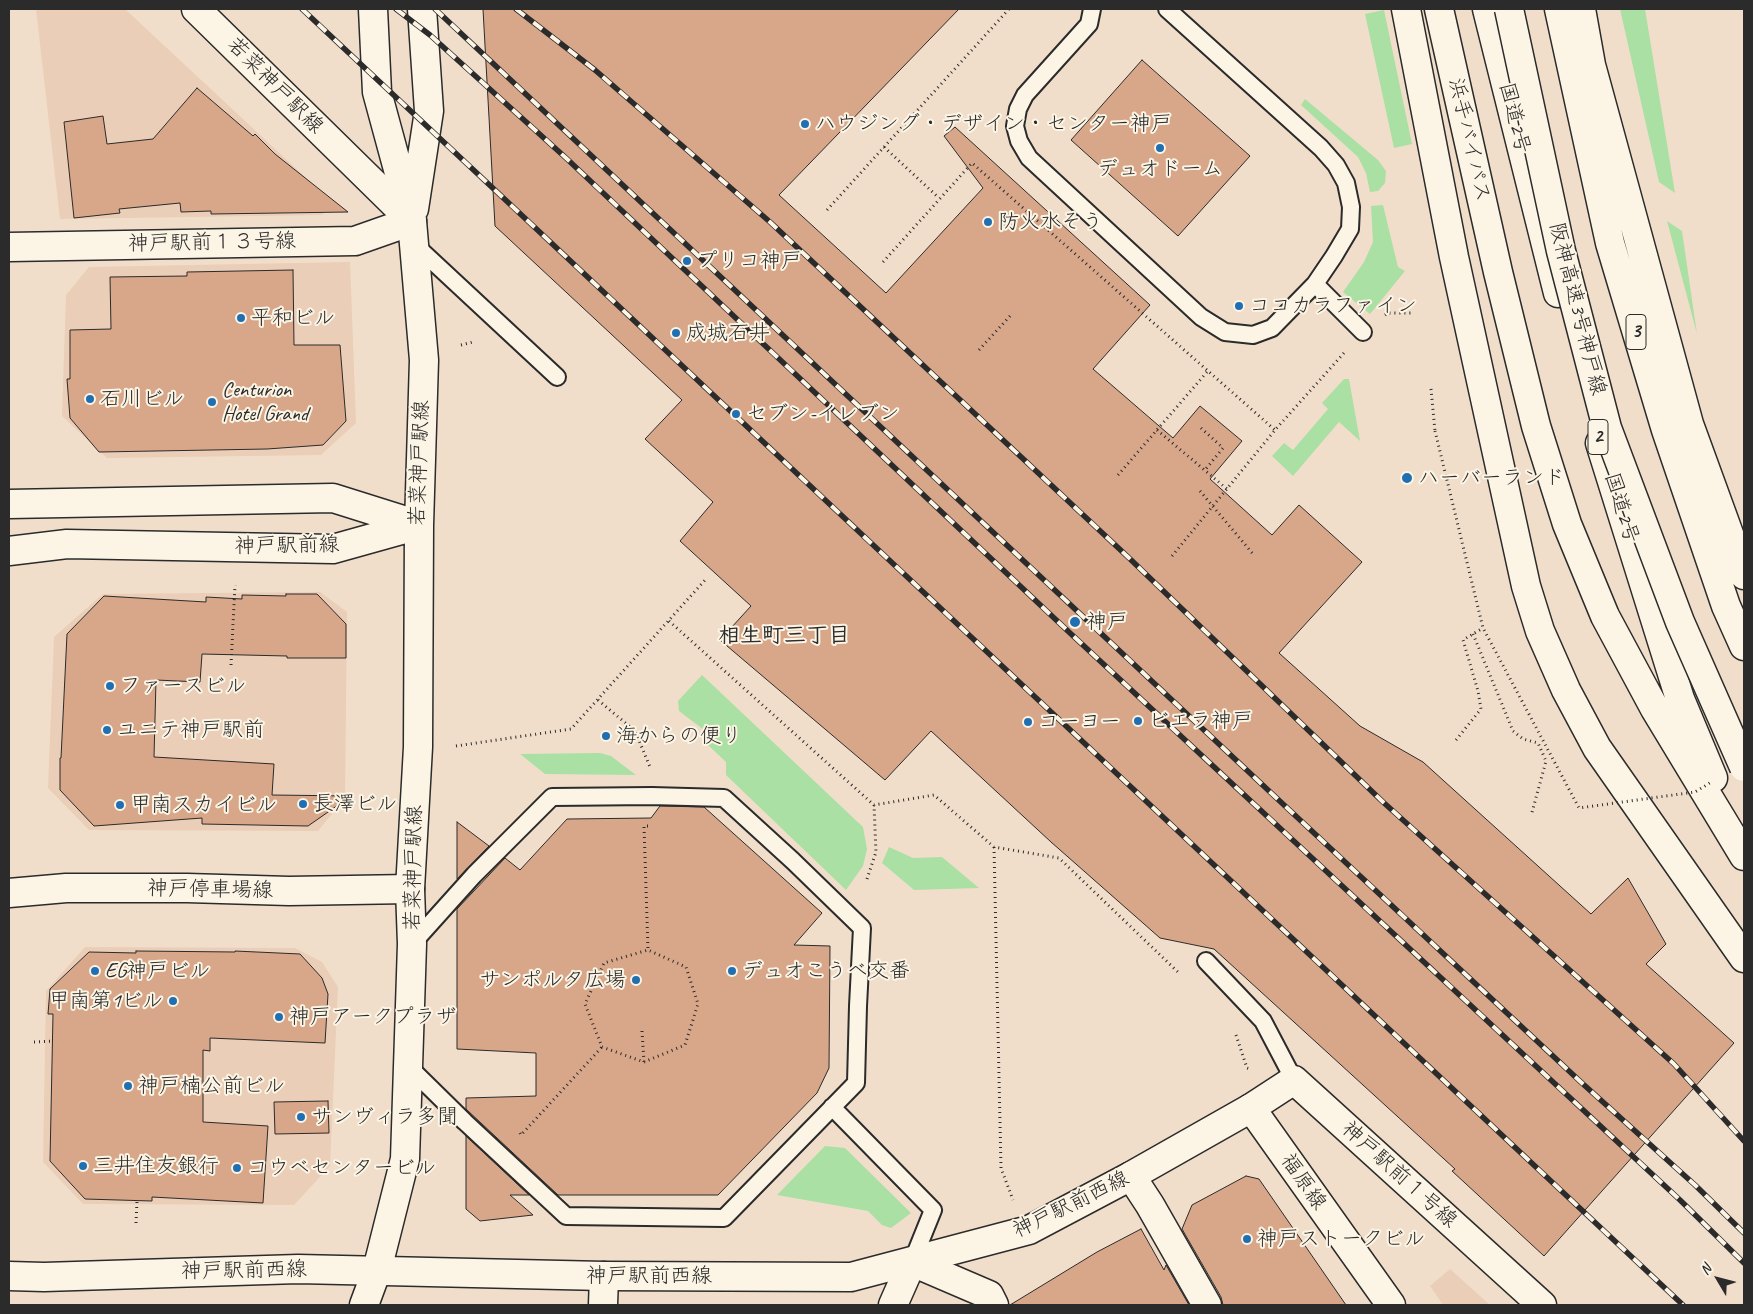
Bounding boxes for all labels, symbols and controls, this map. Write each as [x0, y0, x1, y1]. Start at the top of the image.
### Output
street label: 若菜神戸駅線 [222, 33, 328, 139]
street label: 浜手バイパス [1443, 76, 1495, 204]
street label: 国道2号 [1493, 80, 1535, 156]
place label: ハウジング・デザイン・センター神戸 [815, 111, 1172, 137]
marker: ハウジング・デザイン・センター神戸 [799, 118, 811, 130]
marker: デュオドーム [1154, 142, 1166, 154]
place label: デュオドーム [1097, 156, 1223, 182]
place label: 防火水そう [998, 209, 1103, 235]
marker: 防火水そう [982, 216, 994, 228]
street label: 阪神高速3号神戸線 [1543, 220, 1611, 398]
street label: 神戸駅前１３号線 [128, 229, 296, 257]
place label: プリコ神戸 [697, 248, 802, 274]
marker: プリコ神戸 [681, 255, 693, 267]
place label: ココカラファイン [1249, 293, 1417, 319]
marker: ココカラファイン [1233, 300, 1245, 312]
place label: 平和ビル [251, 305, 335, 331]
marker: 平和ビル [235, 312, 247, 324]
road number: 3 [1626, 314, 1646, 350]
place label: 成城石井 [686, 320, 770, 346]
marker: 成城石井 [670, 327, 682, 339]
place label: Centurion Hotel Grand [222, 377, 308, 427]
place label: 石川ビル [100, 386, 184, 412]
marker: 石川ビル [84, 393, 96, 405]
marker: Centurion Hotel Grand [206, 396, 218, 408]
street label: 若菜神戸駅線 [405, 400, 435, 526]
place label: セブン-イレブン [746, 401, 900, 427]
marker: セブン-イレブン [730, 408, 742, 420]
road number: 2 [1588, 420, 1608, 454]
place label: ハーバーランド [1418, 465, 1565, 491]
street label: 国道2号 [1598, 470, 1644, 546]
marker: ハーバーランド [1400, 471, 1414, 485]
street label: 神戸駅前線 [234, 532, 340, 560]
place label: 神戸 [1086, 609, 1128, 635]
marker: 神戸 [1068, 615, 1082, 629]
district label: 相生町三丁目 [718, 623, 850, 649]
place label: ファースビル [120, 673, 246, 699]
marker: ファースビル [104, 680, 116, 692]
place label: ビエラ神戸 [1148, 708, 1253, 734]
place label: コーヨー [1038, 709, 1121, 735]
marker: ビエラ神戸 [1132, 715, 1144, 727]
marker: コーヨー [1022, 716, 1034, 728]
place label: ユニテ神戸駅前 [117, 717, 264, 743]
place label: 海からの便り [616, 723, 742, 749]
marker: ユニテ神戸駅前 [101, 724, 113, 736]
marker: 海からの便り [600, 730, 612, 742]
place label: 長澤ビル [313, 791, 397, 817]
place label: 甲南スカイビル [130, 792, 277, 818]
marker: 長澤ビル [297, 798, 309, 810]
marker: 甲南スカイビル [114, 799, 126, 811]
street label: 若菜神戸駅線 [400, 805, 428, 931]
street label: 神戸停車場線 [147, 876, 273, 904]
place label: EG神戸ビル [105, 958, 210, 984]
place label: デュオこうべ交番 [742, 958, 910, 984]
marker: EG神戸ビル [89, 965, 101, 977]
marker: デュオこうべ交番 [726, 965, 738, 977]
place label: サンポルタ広場 [479, 967, 626, 993]
marker: サンポルタ広場 [630, 974, 642, 986]
place label: 甲南第1ビル [49, 988, 163, 1014]
marker: 甲南第1ビル [167, 995, 179, 1007]
place label: 神戸アークプラザ [289, 1004, 456, 1030]
marker: 神戸アークプラザ [273, 1011, 285, 1023]
place label: 神戸楠公前ビル [138, 1073, 285, 1099]
marker: 神戸楠公前ビル [122, 1080, 134, 1092]
place label: サンヴィラ多聞 [311, 1104, 458, 1130]
marker: サンヴィラ多聞 [295, 1111, 307, 1123]
street label: 神戸駅前１号線 [1336, 1116, 1462, 1234]
street label: 福原線 [1275, 1149, 1331, 1215]
place label: 三井住友銀行 [93, 1153, 219, 1179]
place label: コウベセンタービル [247, 1155, 436, 1181]
marker: 三井住友銀行 [77, 1160, 89, 1172]
marker: コウベセンタービル [231, 1162, 243, 1174]
street label: 神戸駅前西線 [1009, 1166, 1133, 1244]
place label: 神戸ストークビル [1257, 1226, 1425, 1252]
marker: 神戸ストークビル [1241, 1233, 1253, 1245]
north arrow [1693, 1254, 1743, 1304]
street label: 神戸駅前西線 [181, 1257, 307, 1285]
text: N [1696, 1261, 1715, 1278]
street label: 神戸駅前西線 [586, 1263, 712, 1289]

